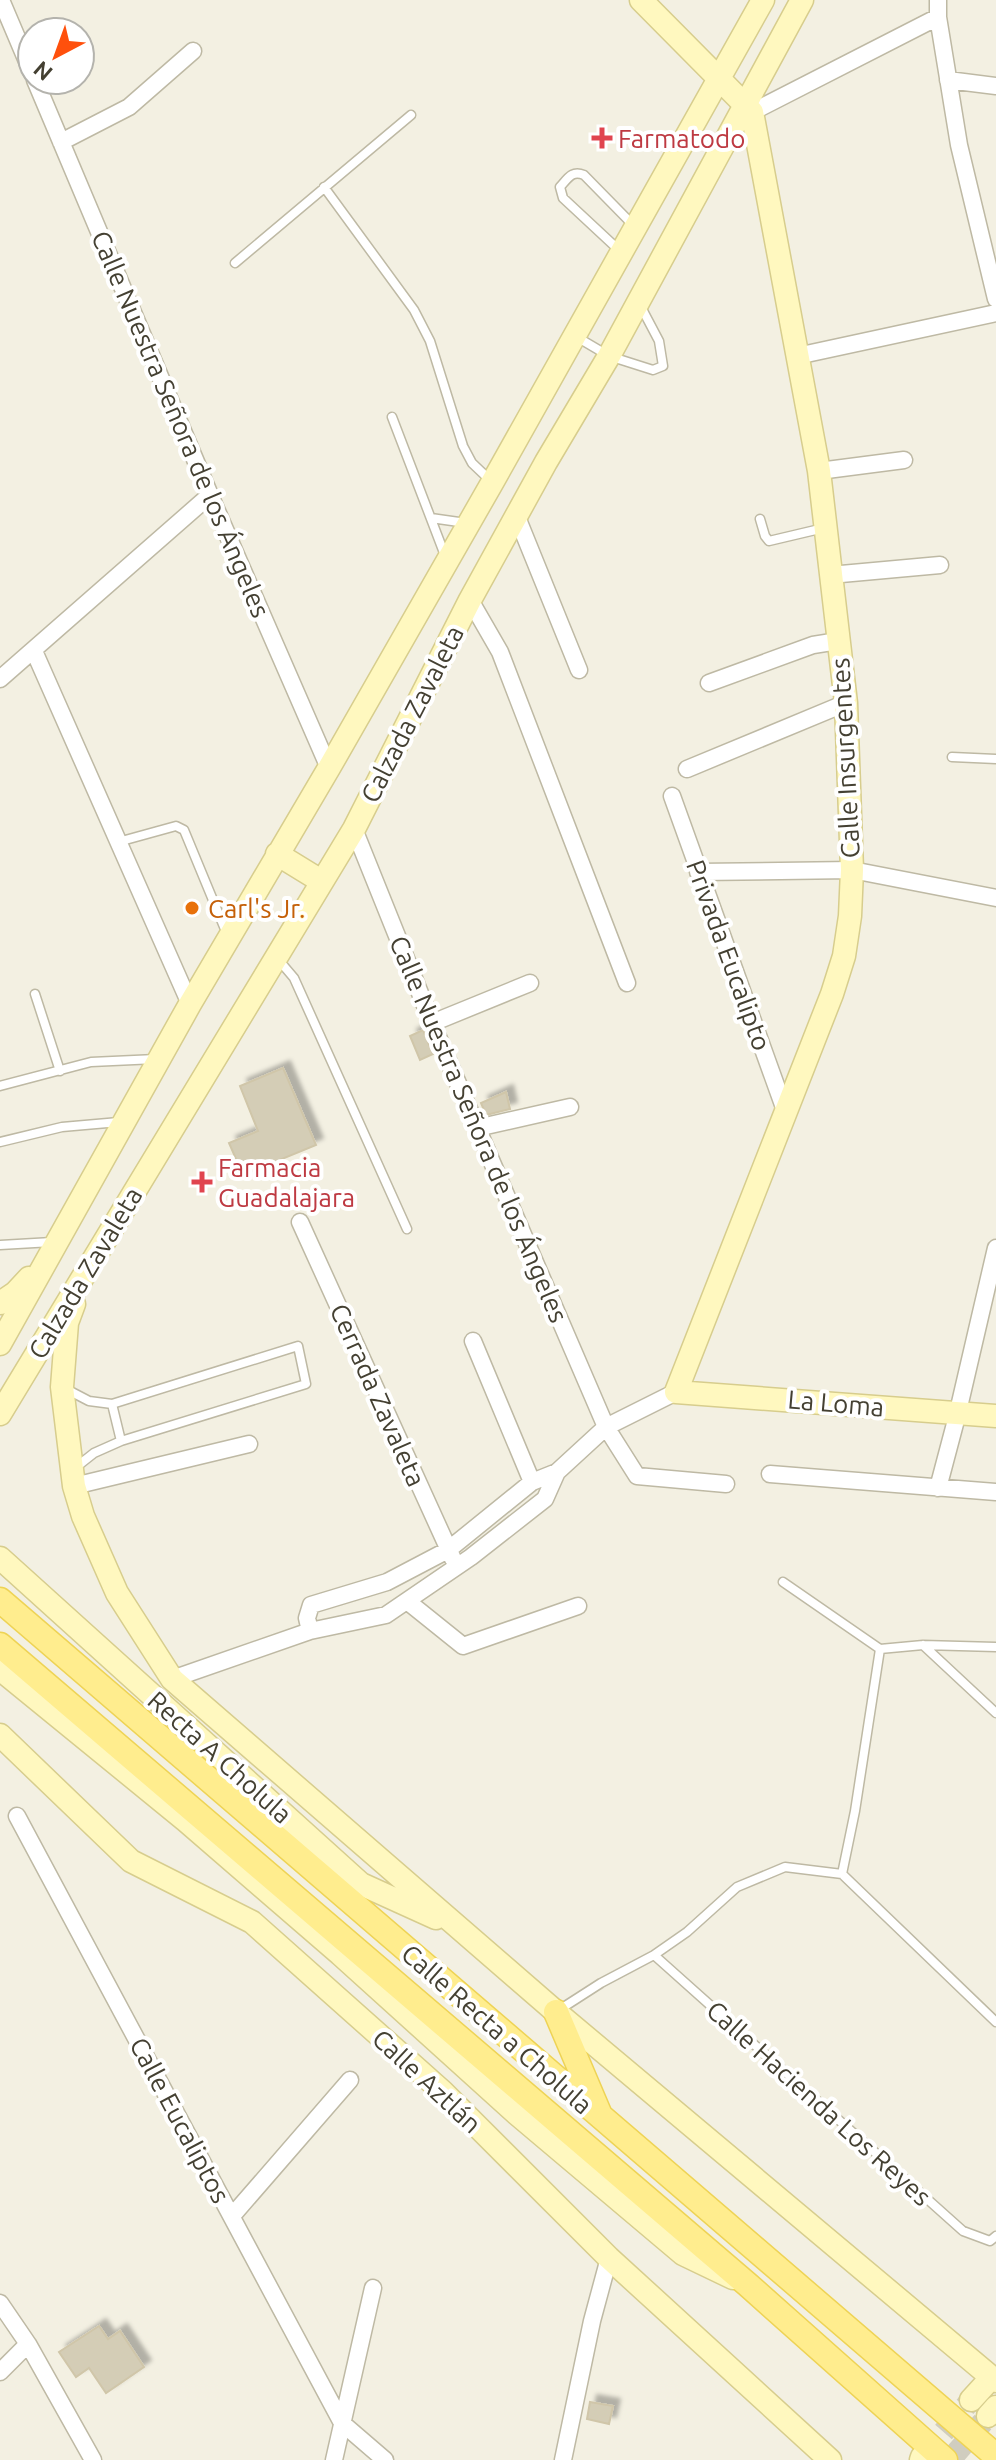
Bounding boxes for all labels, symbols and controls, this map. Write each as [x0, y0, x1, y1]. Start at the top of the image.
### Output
north arrow [16, 16, 96, 96]
text: N [28, 57, 57, 86]
place label: Farmatodo [618, 124, 746, 153]
marker: Farmatodo [593, 129, 611, 147]
street label: Calle Nuestra Señora de los Ángeles [86, 226, 277, 622]
street label: Calzada Zavaleta [355, 621, 469, 807]
street label: Calle Insurgentes [825, 657, 865, 859]
street label: Privada Eucalipto [681, 856, 777, 1054]
place label: Carl's Jr. [208, 894, 305, 923]
marker: Carl's Jr. [183, 899, 201, 917]
street label: Calle Nuestra Señora de los Ángeles [384, 931, 575, 1327]
place label: Farmacia Guadalajara [218, 1153, 355, 1212]
marker: Farmacia Guadalajara [193, 1173, 211, 1191]
street label: Calzada Zavaleta [22, 1182, 148, 1364]
street label: Cerrada Zavaleta [325, 1299, 431, 1491]
street label: La Loma [787, 1384, 885, 1422]
street label: Recta A Cholula [142, 1685, 298, 1829]
street label: Calle Recta a Cholula [396, 1938, 598, 2120]
street label: Calle Hacienda Los Reyes [701, 1995, 937, 2211]
street label: Calle Aztlán [367, 2023, 487, 2139]
street label: Calle Eucaliptos [124, 2032, 236, 2208]

